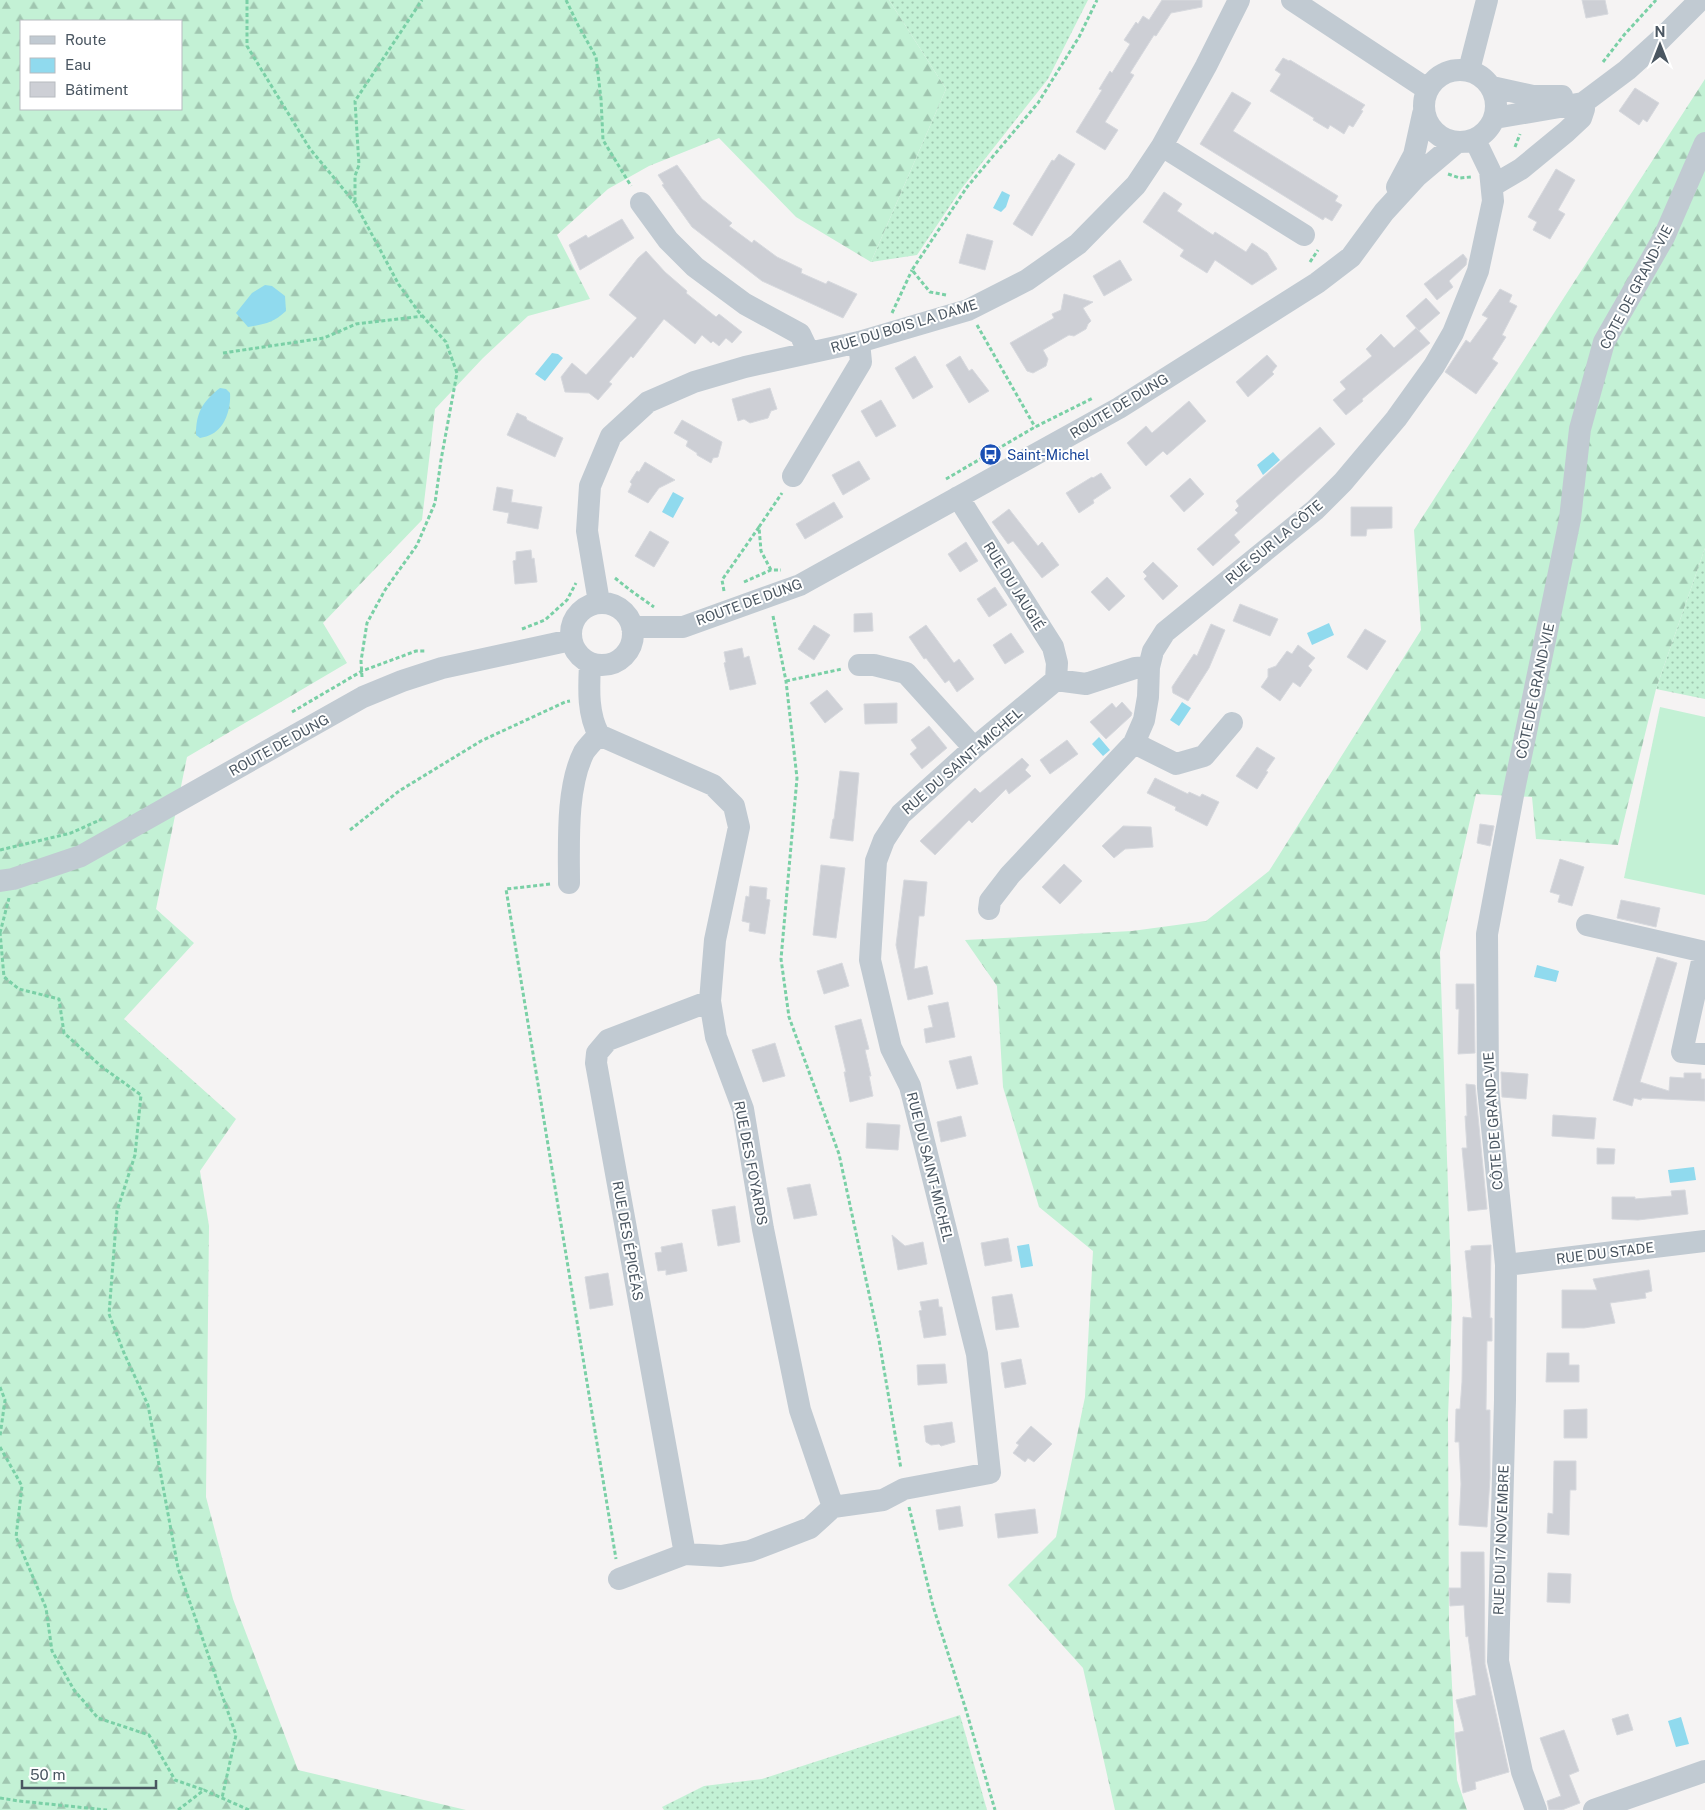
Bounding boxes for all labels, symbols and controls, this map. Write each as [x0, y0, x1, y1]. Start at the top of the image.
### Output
legend [20, 20, 182, 110]
north arrow [1635, 20, 1685, 70]
text: N [1655, 24, 1665, 40]
text: Route [65, 31, 106, 48]
text: Eau [65, 56, 91, 73]
text: Bâtiment [65, 81, 128, 98]
street label: CÔTE DE GRAND-VIE [1596, 222, 1676, 352]
street label: RUE DU BOIS LA DAME [829, 296, 979, 356]
street label: ROUTE DE DUNG [1067, 370, 1171, 442]
bus stop icon: Saint-Michel [979, 443, 1003, 467]
place label: Saint-Michel [1007, 447, 1089, 463]
street label: RUE SUR LA CÔTE [1222, 496, 1326, 587]
street label: RUE DU JAUGIÉ [980, 538, 1048, 633]
street label: ROUTE DE DUNG [694, 575, 804, 629]
street label: CÔTE DE GRAND-VIE [1512, 621, 1557, 760]
street label: RUE DU SAINT-MICHEL [899, 704, 1025, 818]
street label: ROUTE DE DUNG [226, 711, 332, 779]
street label: CÔTE DE GRAND-VIE [1479, 1051, 1506, 1191]
street label: RUE DU SAINT-MICHEL [904, 1090, 956, 1244]
street label: RUE DES FOYARDS [731, 1099, 771, 1227]
street label: RUE DES ÉPICÉAS [610, 1180, 647, 1302]
street label: RUE DU STADE [1555, 1239, 1655, 1267]
street label: RUE DU 17 NOVEMBRE [1490, 1465, 1512, 1615]
scale bar [22, 1758, 156, 1790]
text: 50 m [30, 1766, 65, 1783]

